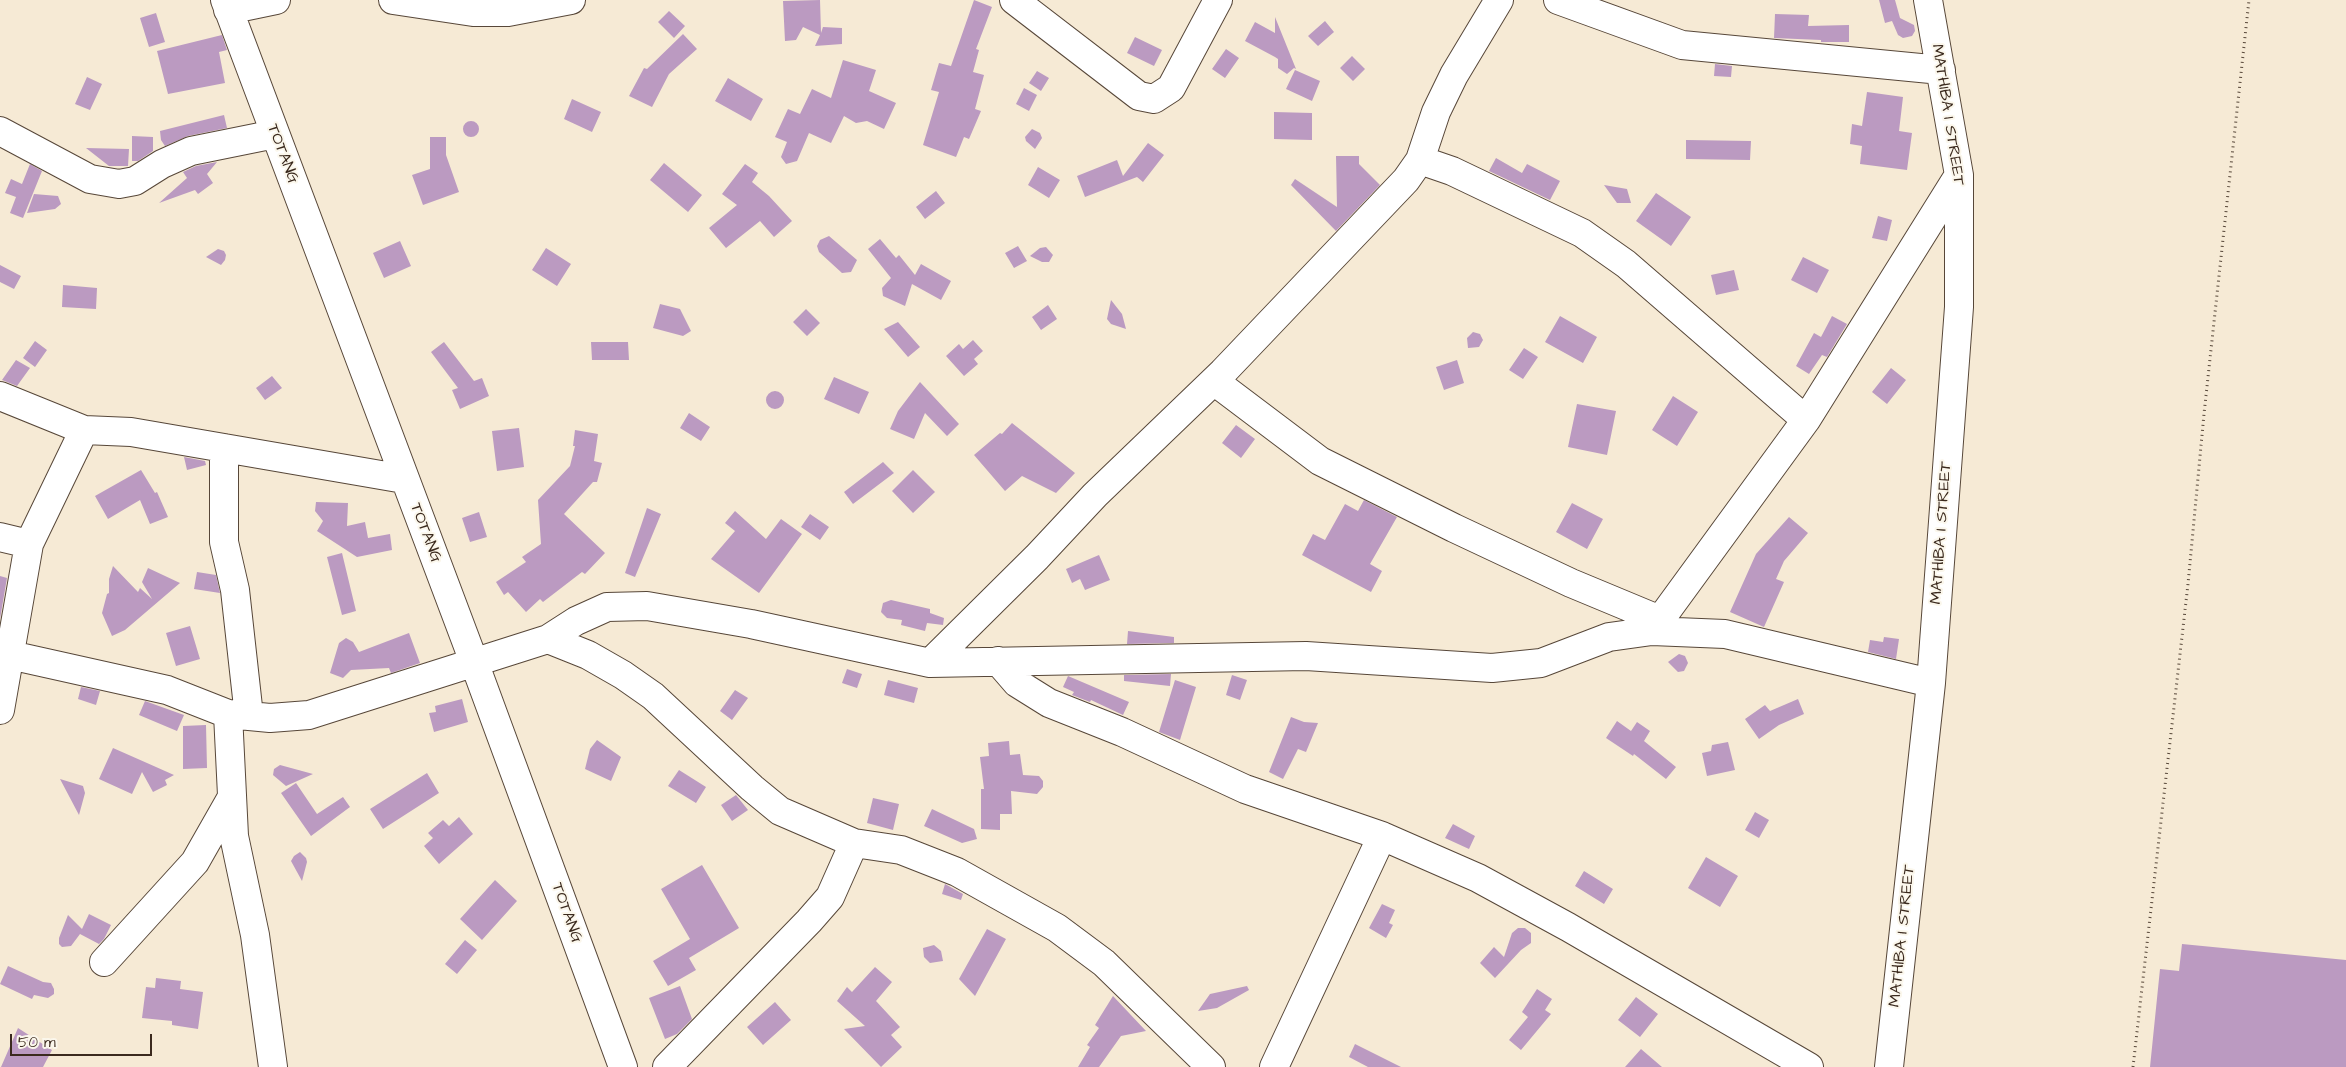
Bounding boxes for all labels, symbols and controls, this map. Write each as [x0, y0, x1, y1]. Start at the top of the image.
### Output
street label: MATHIBA I STREET [1926, 43, 1968, 187]
street label: TOTANG [262, 122, 302, 186]
street label: MATHIBA I STREET [1927, 461, 1957, 605]
street label: TOTANG [405, 501, 445, 565]
street label: MATHIBA I STREET [1886, 864, 1920, 1008]
street label: TOTANG [546, 881, 586, 945]
scale bar [12, 1024, 155, 1056]
text: 50 m [18, 1032, 56, 1053]

